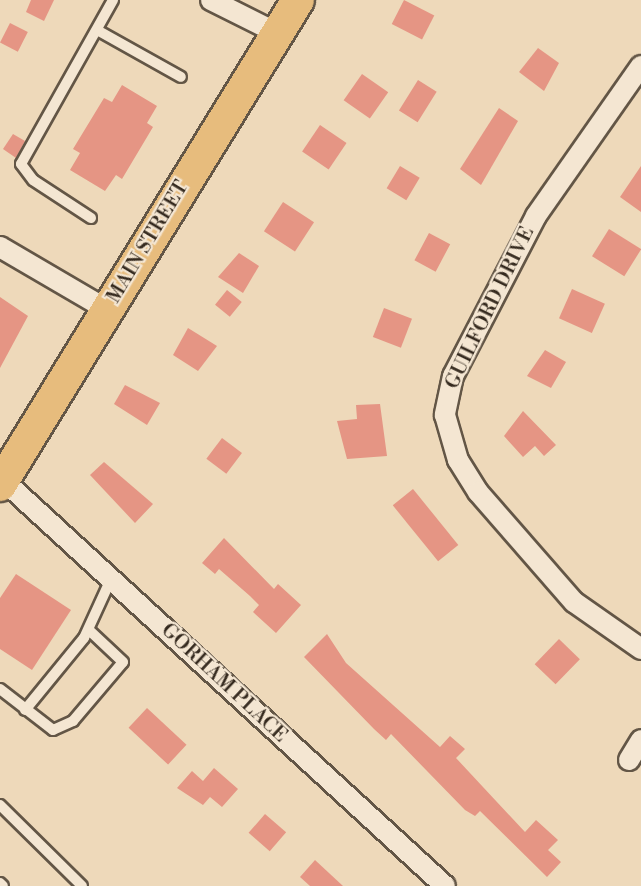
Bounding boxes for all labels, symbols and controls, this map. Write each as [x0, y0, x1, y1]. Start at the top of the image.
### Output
street label: MAIN STREET [102, 176, 194, 308]
street label: GUILFORD DRIVE [440, 223, 540, 393]
street label: GORHAM PLACE [156, 618, 292, 748]

